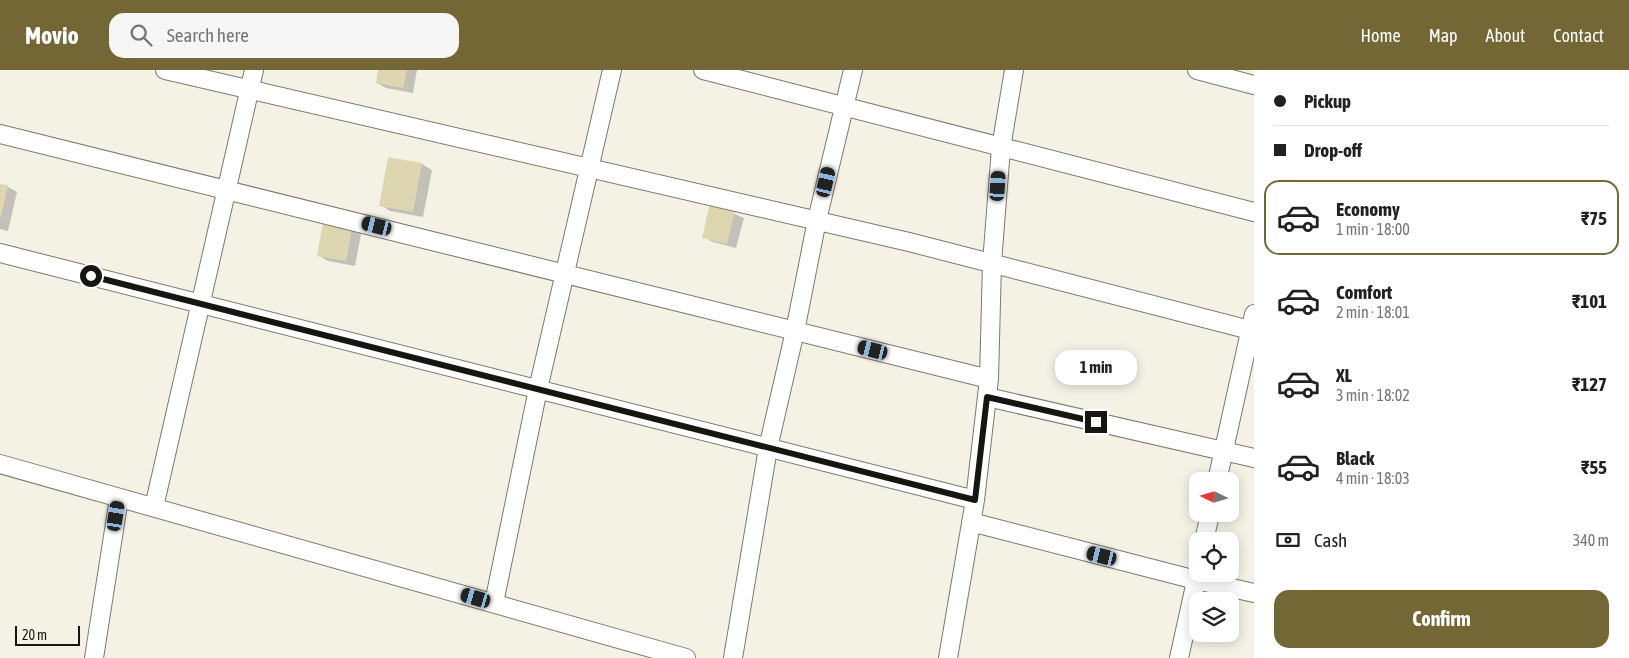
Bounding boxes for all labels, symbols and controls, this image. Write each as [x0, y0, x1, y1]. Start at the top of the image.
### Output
search box [109, 13, 459, 58]
icon: search [127, 21, 155, 49]
text: Movio [25, 22, 79, 49]
text: Search here [167, 24, 249, 46]
text: Home [1361, 25, 1401, 46]
text: Map [1429, 25, 1458, 46]
text: About [1486, 25, 1525, 46]
text: Contact [1553, 25, 1604, 46]
text: Pickup [1304, 90, 1351, 112]
text: Drop-off [1304, 139, 1362, 161]
car [815, 166, 836, 198]
car [989, 171, 1006, 201]
icon: car [1276, 195, 1321, 240]
text: Economy [1336, 198, 1400, 220]
text: ₹75 [1581, 207, 1607, 229]
car [360, 215, 393, 237]
text: 1 min · 18:00 [1336, 220, 1410, 238]
route start [80, 265, 102, 287]
icon: car [1276, 278, 1321, 323]
text: Comfort [1336, 281, 1392, 303]
text: ₹101 [1572, 290, 1607, 312]
text: 2 min · 18:01 [1336, 303, 1410, 321]
car [856, 339, 889, 361]
callout: 1 min [1055, 350, 1137, 384]
text: 1 min [1080, 358, 1112, 376]
icon: car [1276, 361, 1321, 406]
text: XL [1336, 364, 1352, 386]
text: ₹127 [1572, 373, 1607, 395]
text: 3 min · 18:02 [1336, 386, 1410, 404]
route end [1085, 411, 1107, 433]
icon: car [1276, 444, 1321, 489]
text: Black [1336, 447, 1374, 469]
text: ₹55 [1581, 456, 1607, 478]
text: 4 min · 18:03 [1336, 469, 1410, 487]
north arrow [1189, 472, 1239, 522]
map controls [1189, 472, 1239, 642]
car [106, 500, 125, 532]
icon: cash [1274, 526, 1302, 554]
text: Cash [1314, 529, 1347, 551]
text: 340 m [1573, 531, 1609, 549]
button: locate [1189, 532, 1239, 582]
car [1085, 545, 1118, 567]
car [459, 587, 492, 609]
button: Confirm [1274, 590, 1609, 648]
button: layers [1189, 592, 1239, 642]
scale bar [15, 623, 80, 646]
text: 20 m [22, 627, 47, 643]

